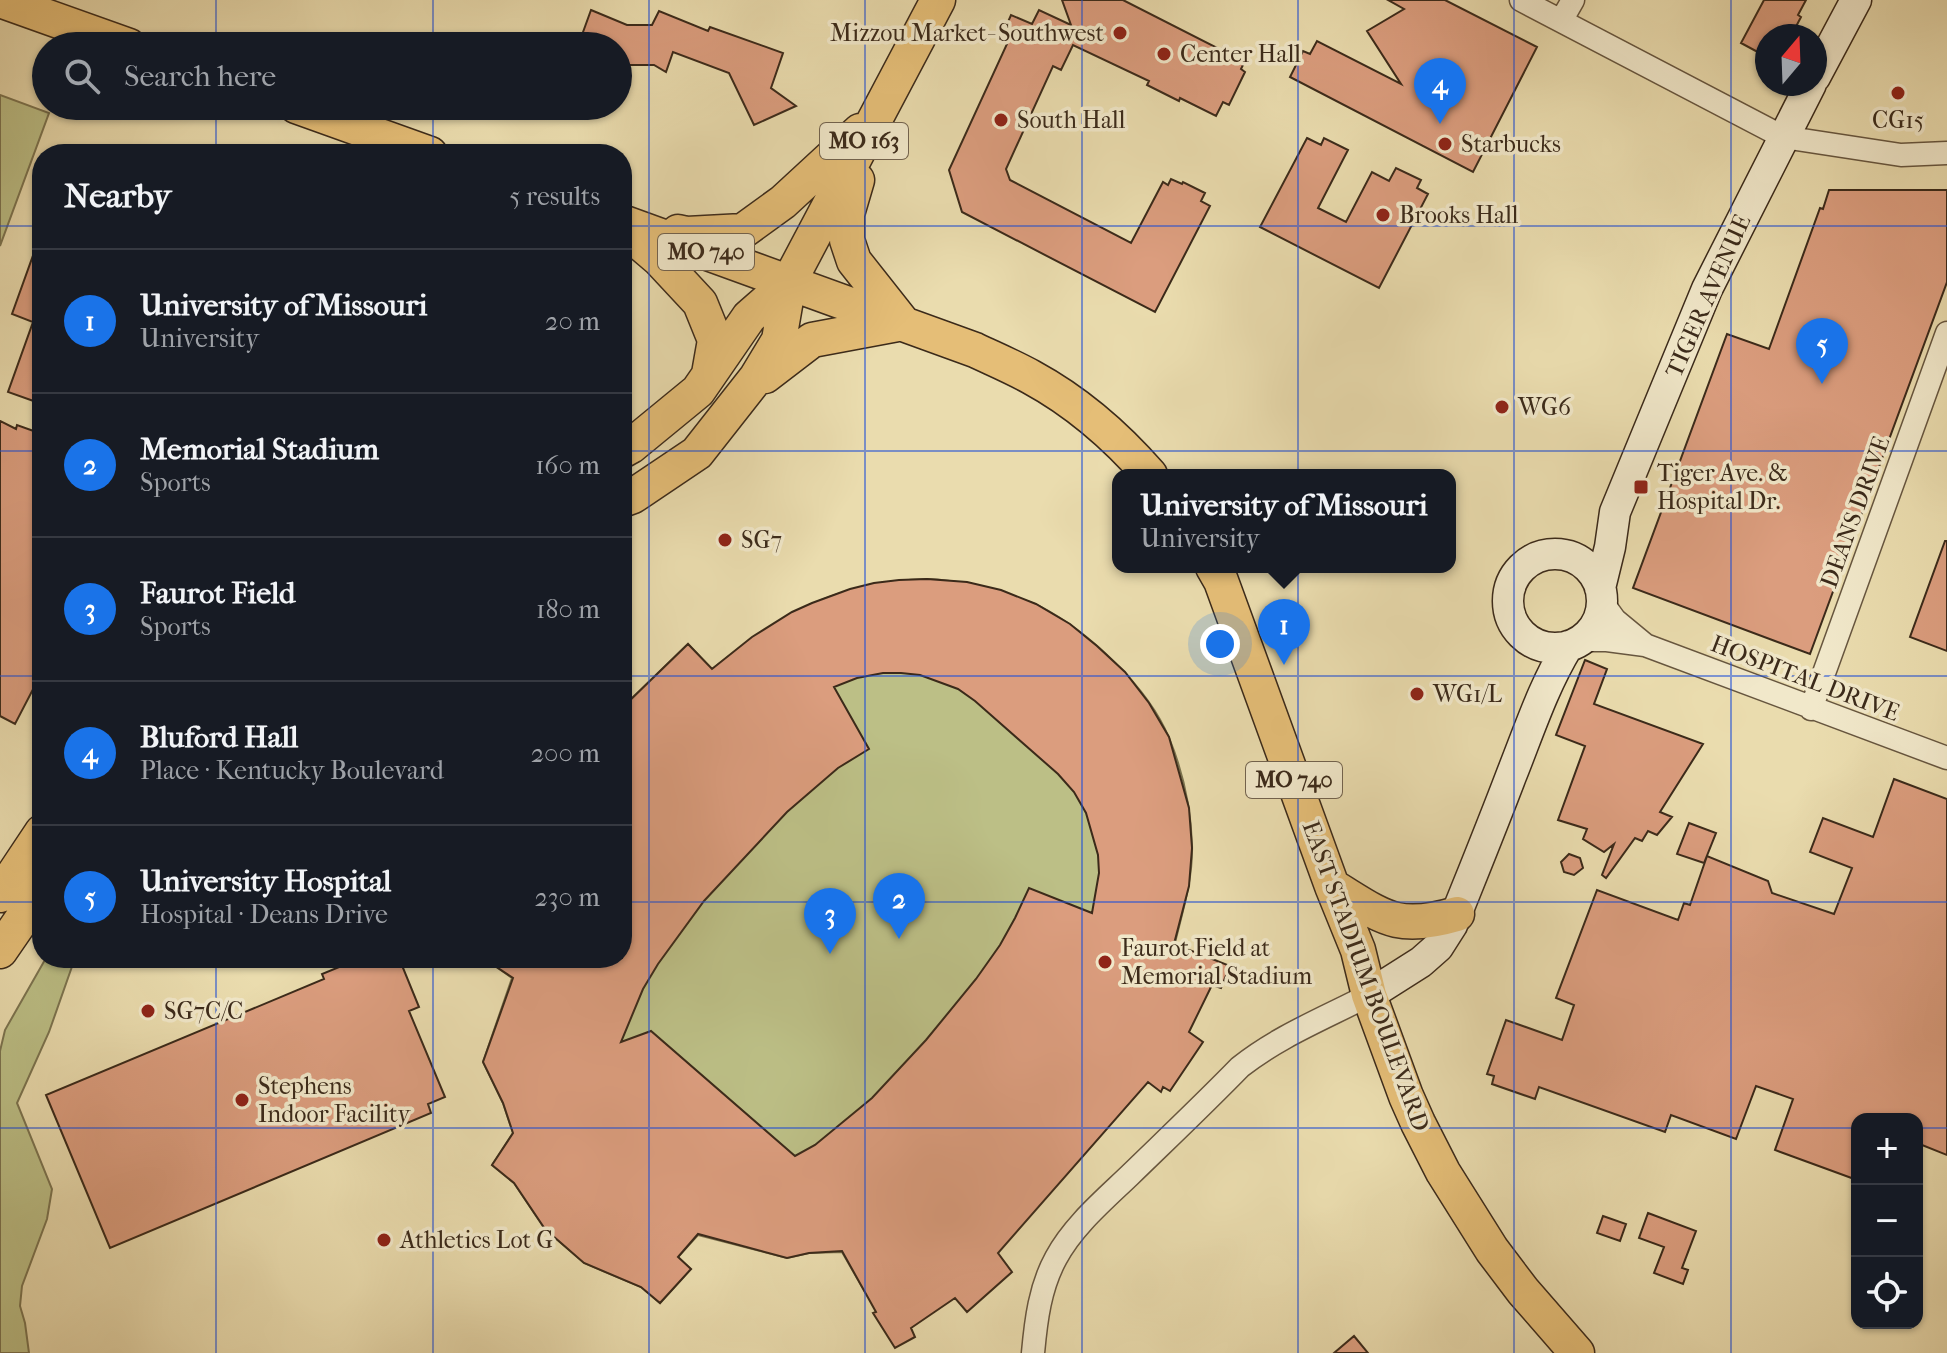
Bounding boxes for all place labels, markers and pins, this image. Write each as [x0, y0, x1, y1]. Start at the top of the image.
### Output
place label: Mizzou Market- Southwest [830, 19, 1104, 47]
marker: Mizzou Market- Southwest [1111, 24, 1129, 42]
place label: Center Hall [1180, 40, 1301, 68]
marker: Center Hall [1155, 45, 1173, 63]
pin: 4 [1414, 58, 1466, 124]
marker: CG15 [1889, 84, 1907, 102]
place label: South Hall [1017, 106, 1126, 134]
place label: CG15 [1872, 106, 1924, 134]
marker: South Hall [992, 111, 1010, 129]
place label: Starbucks [1461, 130, 1561, 158]
marker: Starbucks [1436, 135, 1454, 153]
place label: Brooks Hall [1399, 201, 1519, 229]
marker: Brooks Hall [1374, 206, 1392, 224]
pin: 5 [1796, 318, 1848, 384]
place label: WG6 [1517, 393, 1572, 421]
marker: WG6 [1493, 398, 1511, 416]
place label: Tiger Ave. & Hospital Dr. [1657, 459, 1788, 515]
marker: Tiger Ave. & Hospital Dr. [1632, 478, 1650, 496]
place label: SG7 [741, 526, 782, 554]
marker: SG7 [716, 531, 734, 549]
pin: 1 [1258, 599, 1310, 665]
place label: WG1/L [1432, 680, 1502, 708]
marker: WG1/L [1408, 685, 1426, 703]
pin: 2 [873, 873, 925, 939]
pin: 3 [804, 888, 856, 954]
place label: Faurot Field at Memorial Stadium [1121, 934, 1312, 990]
marker: Faurot Field at Memorial Stadium [1096, 953, 1114, 971]
place label: SG7C/C [164, 997, 243, 1025]
marker: SG7C/C [139, 1002, 157, 1020]
place label: Stephens Indoor Facility [258, 1072, 411, 1128]
marker: Stephens Indoor Facility [233, 1091, 251, 1109]
place label: Athletics Lot G [399, 1226, 553, 1254]
marker: Athletics Lot G [375, 1231, 393, 1249]

